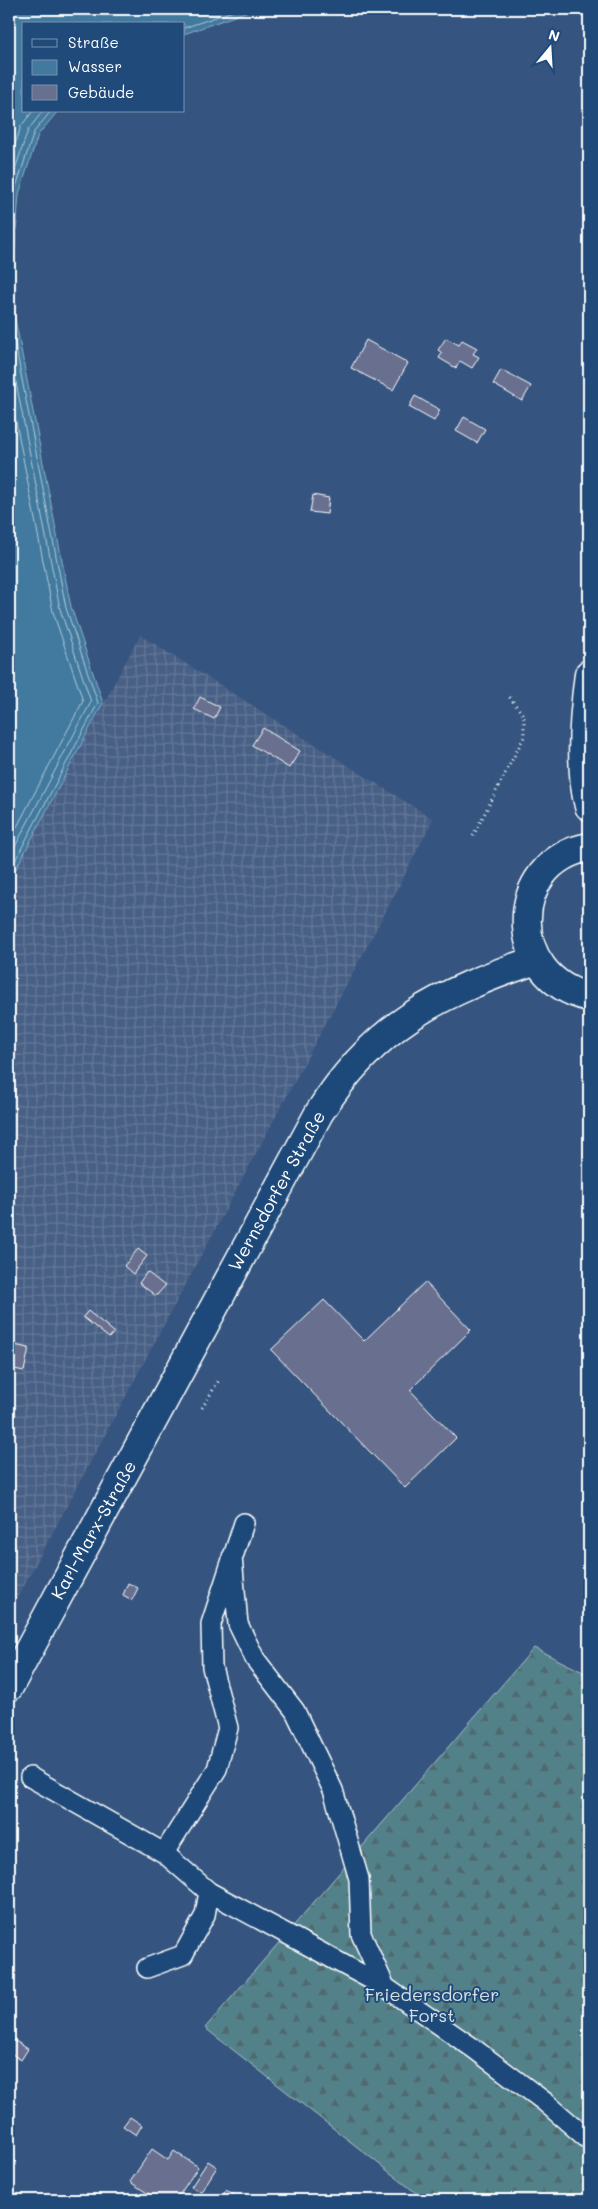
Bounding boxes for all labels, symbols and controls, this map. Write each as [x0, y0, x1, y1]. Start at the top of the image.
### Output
legend [22, 22, 185, 112]
north arrow [526, 22, 576, 72]
text: N [546, 24, 562, 46]
text: Straße [68, 32, 119, 52]
text: Wasser [68, 56, 122, 76]
text: Gebäude [68, 82, 134, 102]
street label: Wernsdorfer Straße [222, 1106, 330, 1275]
street label: Karl-Marx-Straße [45, 1456, 141, 1603]
park label: Friedersdorfer Forst [365, 1982, 499, 2027]

